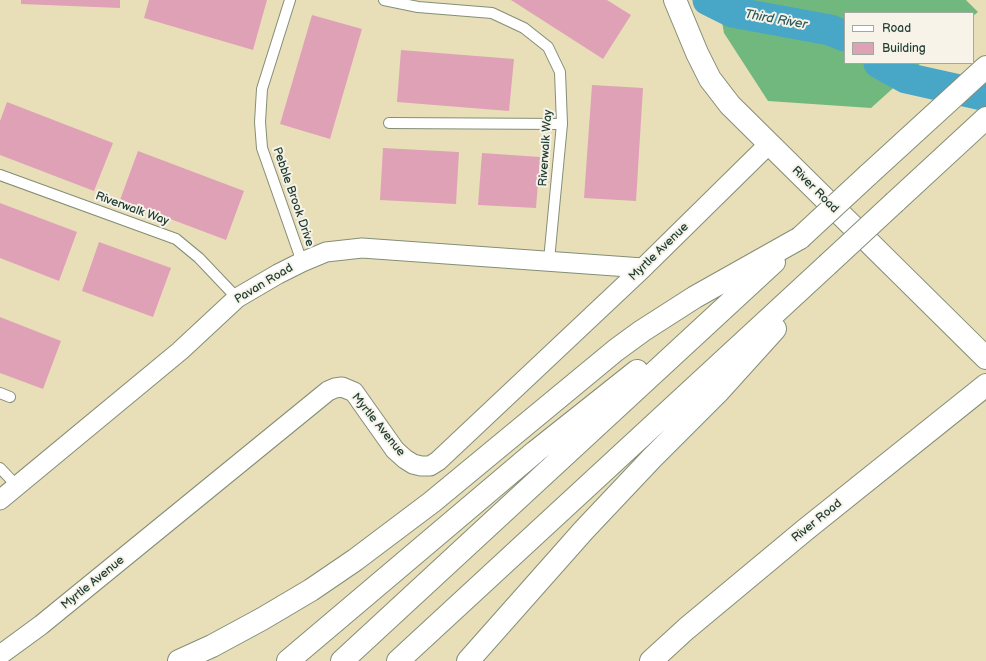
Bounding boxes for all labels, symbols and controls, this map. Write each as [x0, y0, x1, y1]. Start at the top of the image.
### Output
water label: Third River [744, 7, 808, 33]
legend [844, 12, 974, 64]
text: Road [882, 21, 911, 36]
text: Building [882, 41, 926, 56]
street label: Riverwalk Way [536, 109, 556, 187]
street label: Pebble Brook Drive [269, 146, 317, 248]
street label: River Road [789, 164, 841, 216]
street label: Riverwalk Way [93, 189, 171, 229]
street label: Myrtle Avenue [626, 220, 692, 284]
street label: Pavan Road [232, 261, 296, 307]
street label: Myrtle Avenue [348, 390, 408, 460]
street label: River Road [789, 496, 845, 546]
street label: Myrtle Avenue [58, 553, 128, 613]

